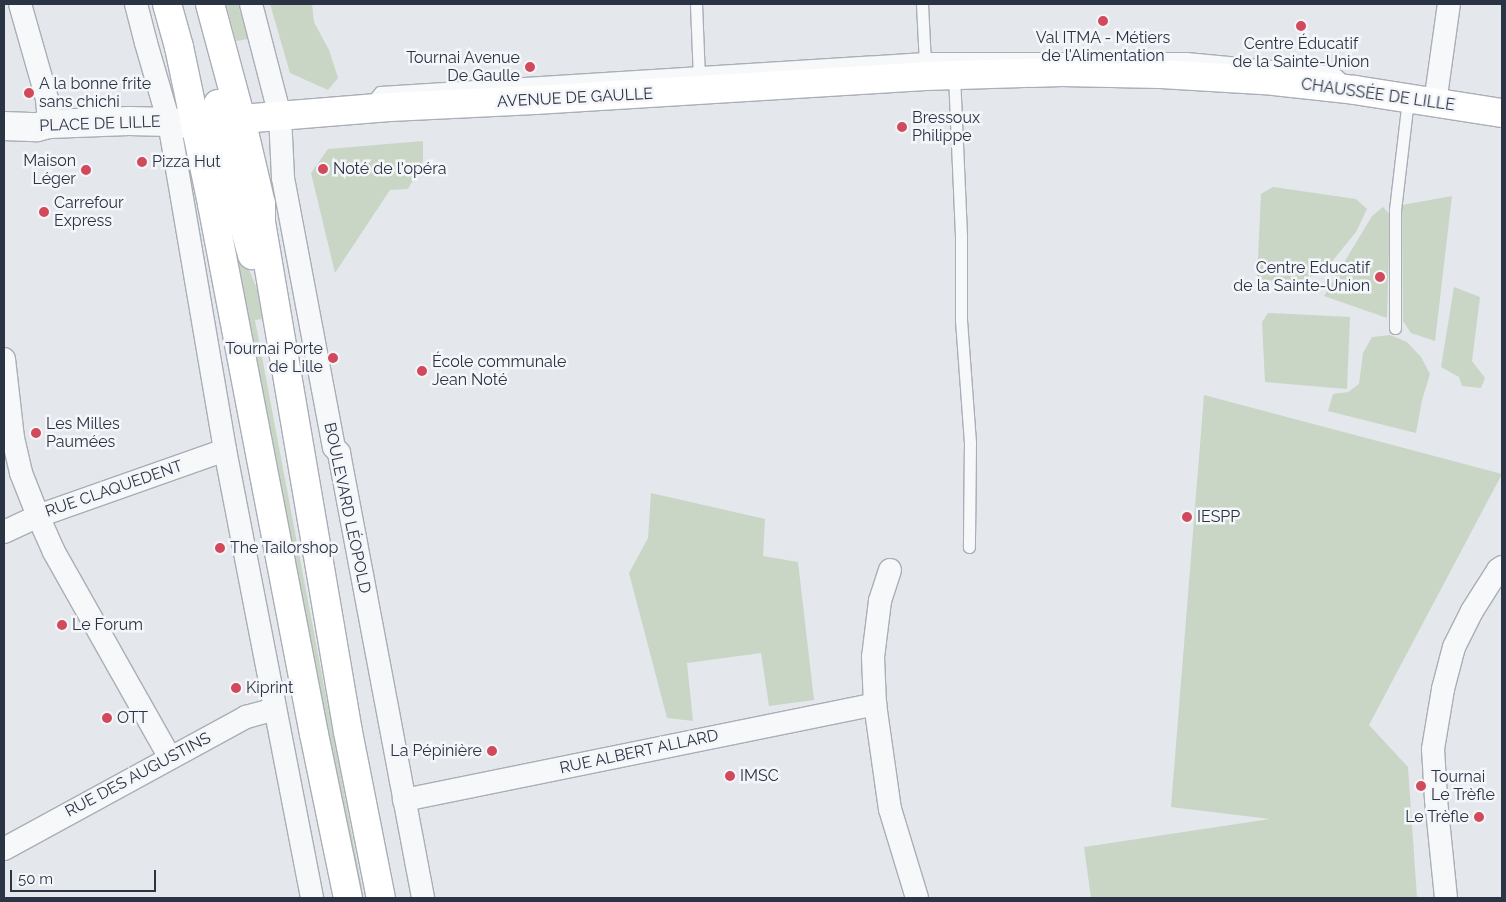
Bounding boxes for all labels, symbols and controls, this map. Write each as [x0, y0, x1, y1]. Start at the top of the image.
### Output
marker: Val ITMA - Métiers de l'Alimentation [1097, 15, 1109, 27]
marker: Centre Éducatif de la Sainte-Union [1295, 20, 1307, 32]
place label: Val ITMA - Métiers de l'Alimentation [1035, 28, 1171, 66]
place label: Centre Éducatif de la Sainte-Union [1233, 34, 1369, 72]
place label: Tournai Avenue De Gaulle [406, 48, 520, 86]
marker: Tournai Avenue De Gaulle [524, 61, 536, 73]
place label: A la bonne frite sans chichi [39, 74, 152, 112]
street label: CHAUSSÉE DE LILLE [1300, 75, 1456, 115]
street label: AVENUE DE GAULLE [496, 84, 654, 112]
marker: A la bonne frite sans chichi [23, 87, 35, 99]
place label: Bressoux Philippe [912, 108, 980, 146]
street label: PLACE DE LILLE [39, 112, 161, 136]
marker: Bressoux Philippe [896, 121, 908, 133]
place label: Maison Léger [23, 151, 76, 189]
place label: Pizza Hut [152, 152, 221, 172]
marker: Pizza Hut [136, 156, 148, 168]
place label: Noté de l'opéra [333, 159, 447, 179]
marker: Noté de l'opéra [317, 163, 329, 175]
marker: Maison Léger [80, 164, 92, 176]
place label: Carrefour Express [54, 193, 124, 231]
marker: Carrefour Express [38, 206, 50, 218]
place label: Centre Educatif de la Sainte-Union [1233, 258, 1370, 296]
marker: Centre Educatif de la Sainte-Union [1374, 271, 1386, 283]
place label: Tournai Porte de Lille [225, 339, 323, 377]
marker: Tournai Porte de Lille [327, 352, 339, 364]
place label: École communale Jean Noté [432, 352, 566, 390]
marker: École communale Jean Noté [416, 365, 428, 377]
place label: Les Milles Paumées [46, 414, 120, 452]
street label: BOULEVARD LÉOPOLD [320, 421, 374, 595]
marker: Les Milles Paumées [30, 427, 42, 439]
street label: RUE CLAQUEDENT [43, 456, 185, 522]
place label: IESPP [1197, 507, 1240, 527]
marker: IESPP [1181, 511, 1193, 523]
place label: The Tailorshop [230, 538, 339, 558]
marker: The Tailorshop [214, 542, 226, 554]
place label: Le Forum [72, 615, 143, 635]
marker: Le Forum [56, 619, 68, 631]
place label: Kiprint [246, 678, 293, 698]
marker: Kiprint [230, 682, 242, 694]
place label: OTT [117, 708, 148, 728]
marker: OTT [101, 712, 113, 724]
street label: RUE ALBERT ALLARD [557, 726, 721, 778]
street label: RUE DES AUGUSTINS [62, 728, 214, 822]
place label: La Pépinière [390, 741, 482, 761]
marker: La Pépinière [486, 745, 498, 757]
place label: IMSC [740, 766, 779, 786]
place label: Tournai Le Trèfle [1431, 767, 1495, 805]
marker: IMSC [724, 770, 736, 782]
marker: Tournai Le Trèfle [1415, 780, 1427, 792]
place label: Le Trèfle [1405, 807, 1469, 827]
marker: Le Trèfle [1473, 811, 1485, 823]
scale bar [12, 860, 159, 892]
text: 50 m [18, 870, 53, 888]

